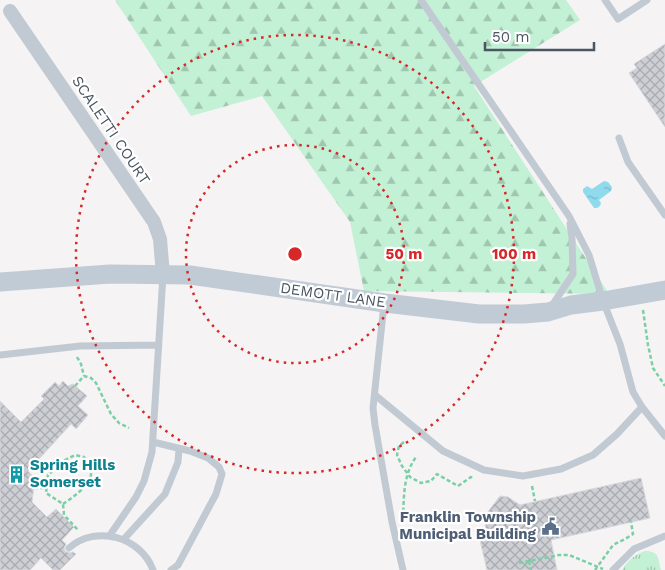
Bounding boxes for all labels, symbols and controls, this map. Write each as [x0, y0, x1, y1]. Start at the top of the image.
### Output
scale bar [485, 20, 594, 52]
text: 50 m [492, 28, 529, 46]
street label: SCALETTI COURT [68, 72, 154, 188]
centre of rings [286, 245, 304, 263]
text: 50 m [386, 245, 422, 263]
text: 100 m [492, 245, 536, 263]
street label: DEMOTT LANE [279, 279, 387, 311]
place label: Spring Hills Somerset [30, 456, 115, 491]
building icon: Spring Hills Somerset [6, 464, 26, 484]
place label: Franklin Township Municipal Building [399, 508, 537, 543]
public building icon: Franklin Township Municipal Building [540, 516, 560, 536]

